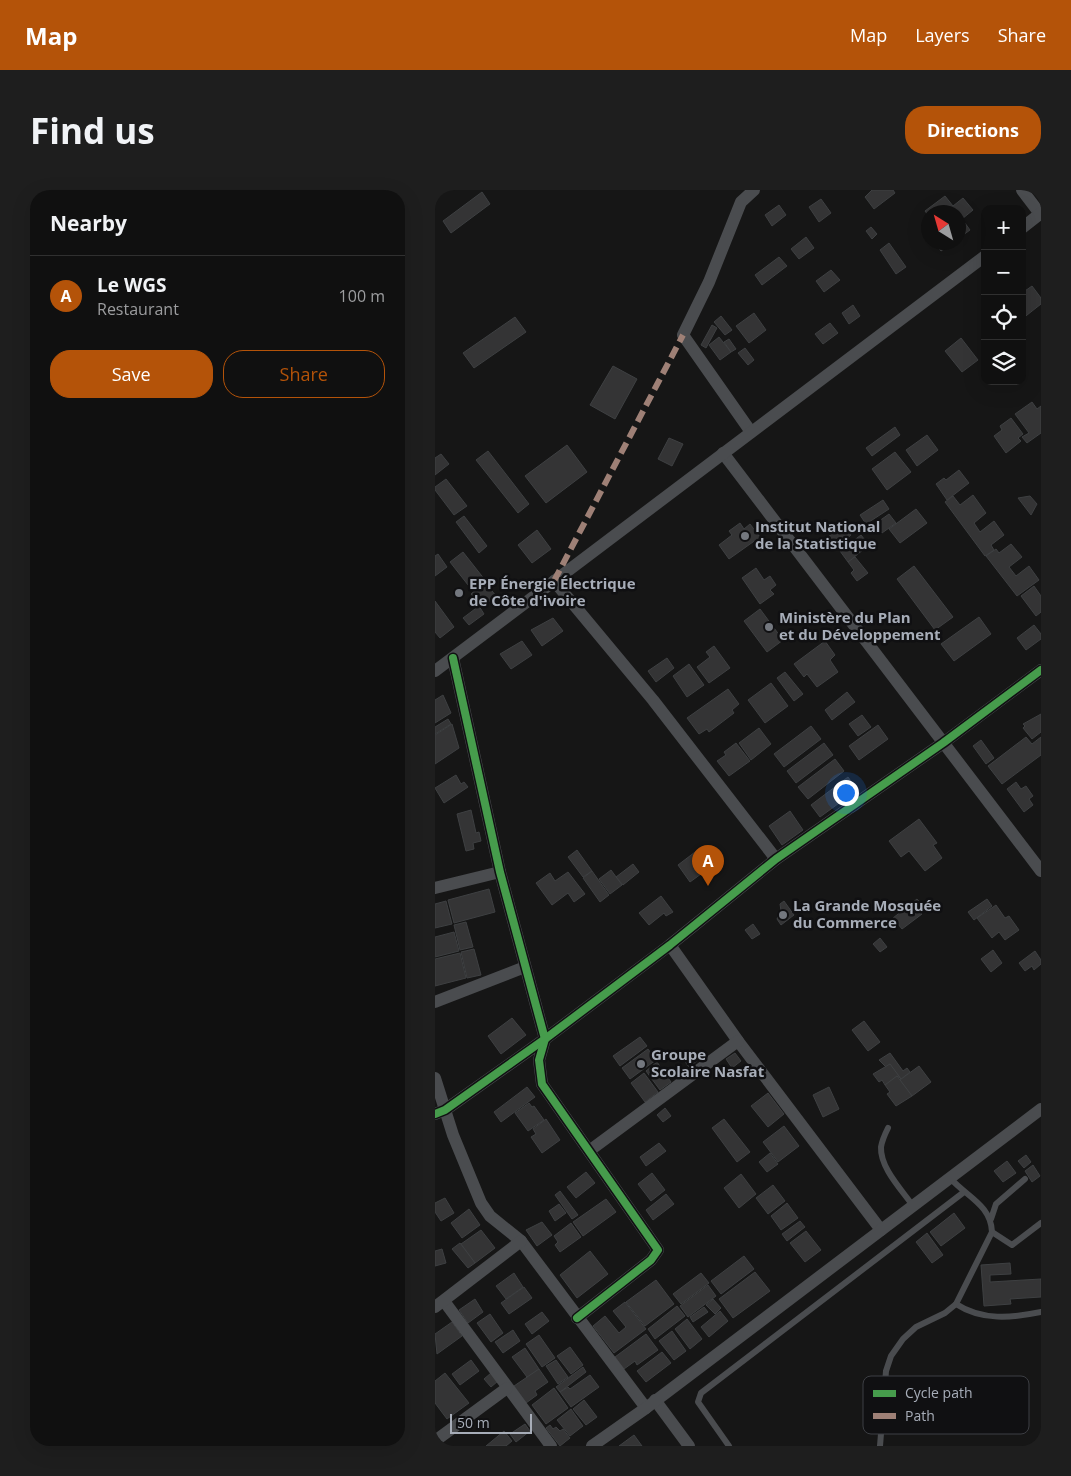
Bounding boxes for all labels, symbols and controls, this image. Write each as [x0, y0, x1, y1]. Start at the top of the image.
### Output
text: Map [25, 19, 77, 52]
text: Map [850, 23, 887, 47]
text: Layers [915, 23, 970, 47]
text: Share [998, 23, 1046, 47]
button: Directions [905, 106, 1041, 154]
text: Find us [30, 107, 155, 154]
north arrow [921, 205, 966, 250]
map controls [981, 205, 1026, 385]
button: + [981, 205, 1026, 250]
text: Nearby [50, 209, 127, 237]
button: − [981, 250, 1026, 295]
text: Le WGS [97, 272, 167, 298]
text: A [60, 285, 72, 307]
text: 100 m [339, 285, 385, 307]
button: locate [981, 295, 1026, 340]
text: Restaurant [97, 298, 179, 320]
button: layers [981, 340, 1026, 385]
button: Save [50, 350, 213, 398]
button: Share [223, 350, 385, 398]
place label: Institut National de la Statistique [755, 516, 880, 553]
marker: Institut National de la Statistique [739, 530, 751, 542]
place label: EPP Énergie Électrique de Côte d'ivoire [469, 573, 636, 610]
marker: EPP Énergie Électrique de Côte d'ivoire [453, 587, 465, 599]
place label: Ministère du Plan et du Développement [779, 607, 941, 644]
marker: Ministère du Plan et du Développement [763, 621, 775, 633]
your location [833, 780, 859, 806]
pin: A [692, 845, 724, 886]
place label: La Grande Mosquée du Commerce [793, 895, 941, 932]
marker: La Grande Mosquée du Commerce [777, 909, 789, 921]
place label: Groupe Scolaire Nasfat [651, 1044, 765, 1081]
marker: Groupe Scolaire Nasfat [635, 1058, 647, 1070]
legend [863, 1376, 1029, 1434]
text: Cycle path [905, 1383, 973, 1402]
text: Path [905, 1406, 935, 1425]
scale bar [450, 1411, 533, 1434]
text: 50 m [457, 1413, 490, 1432]

